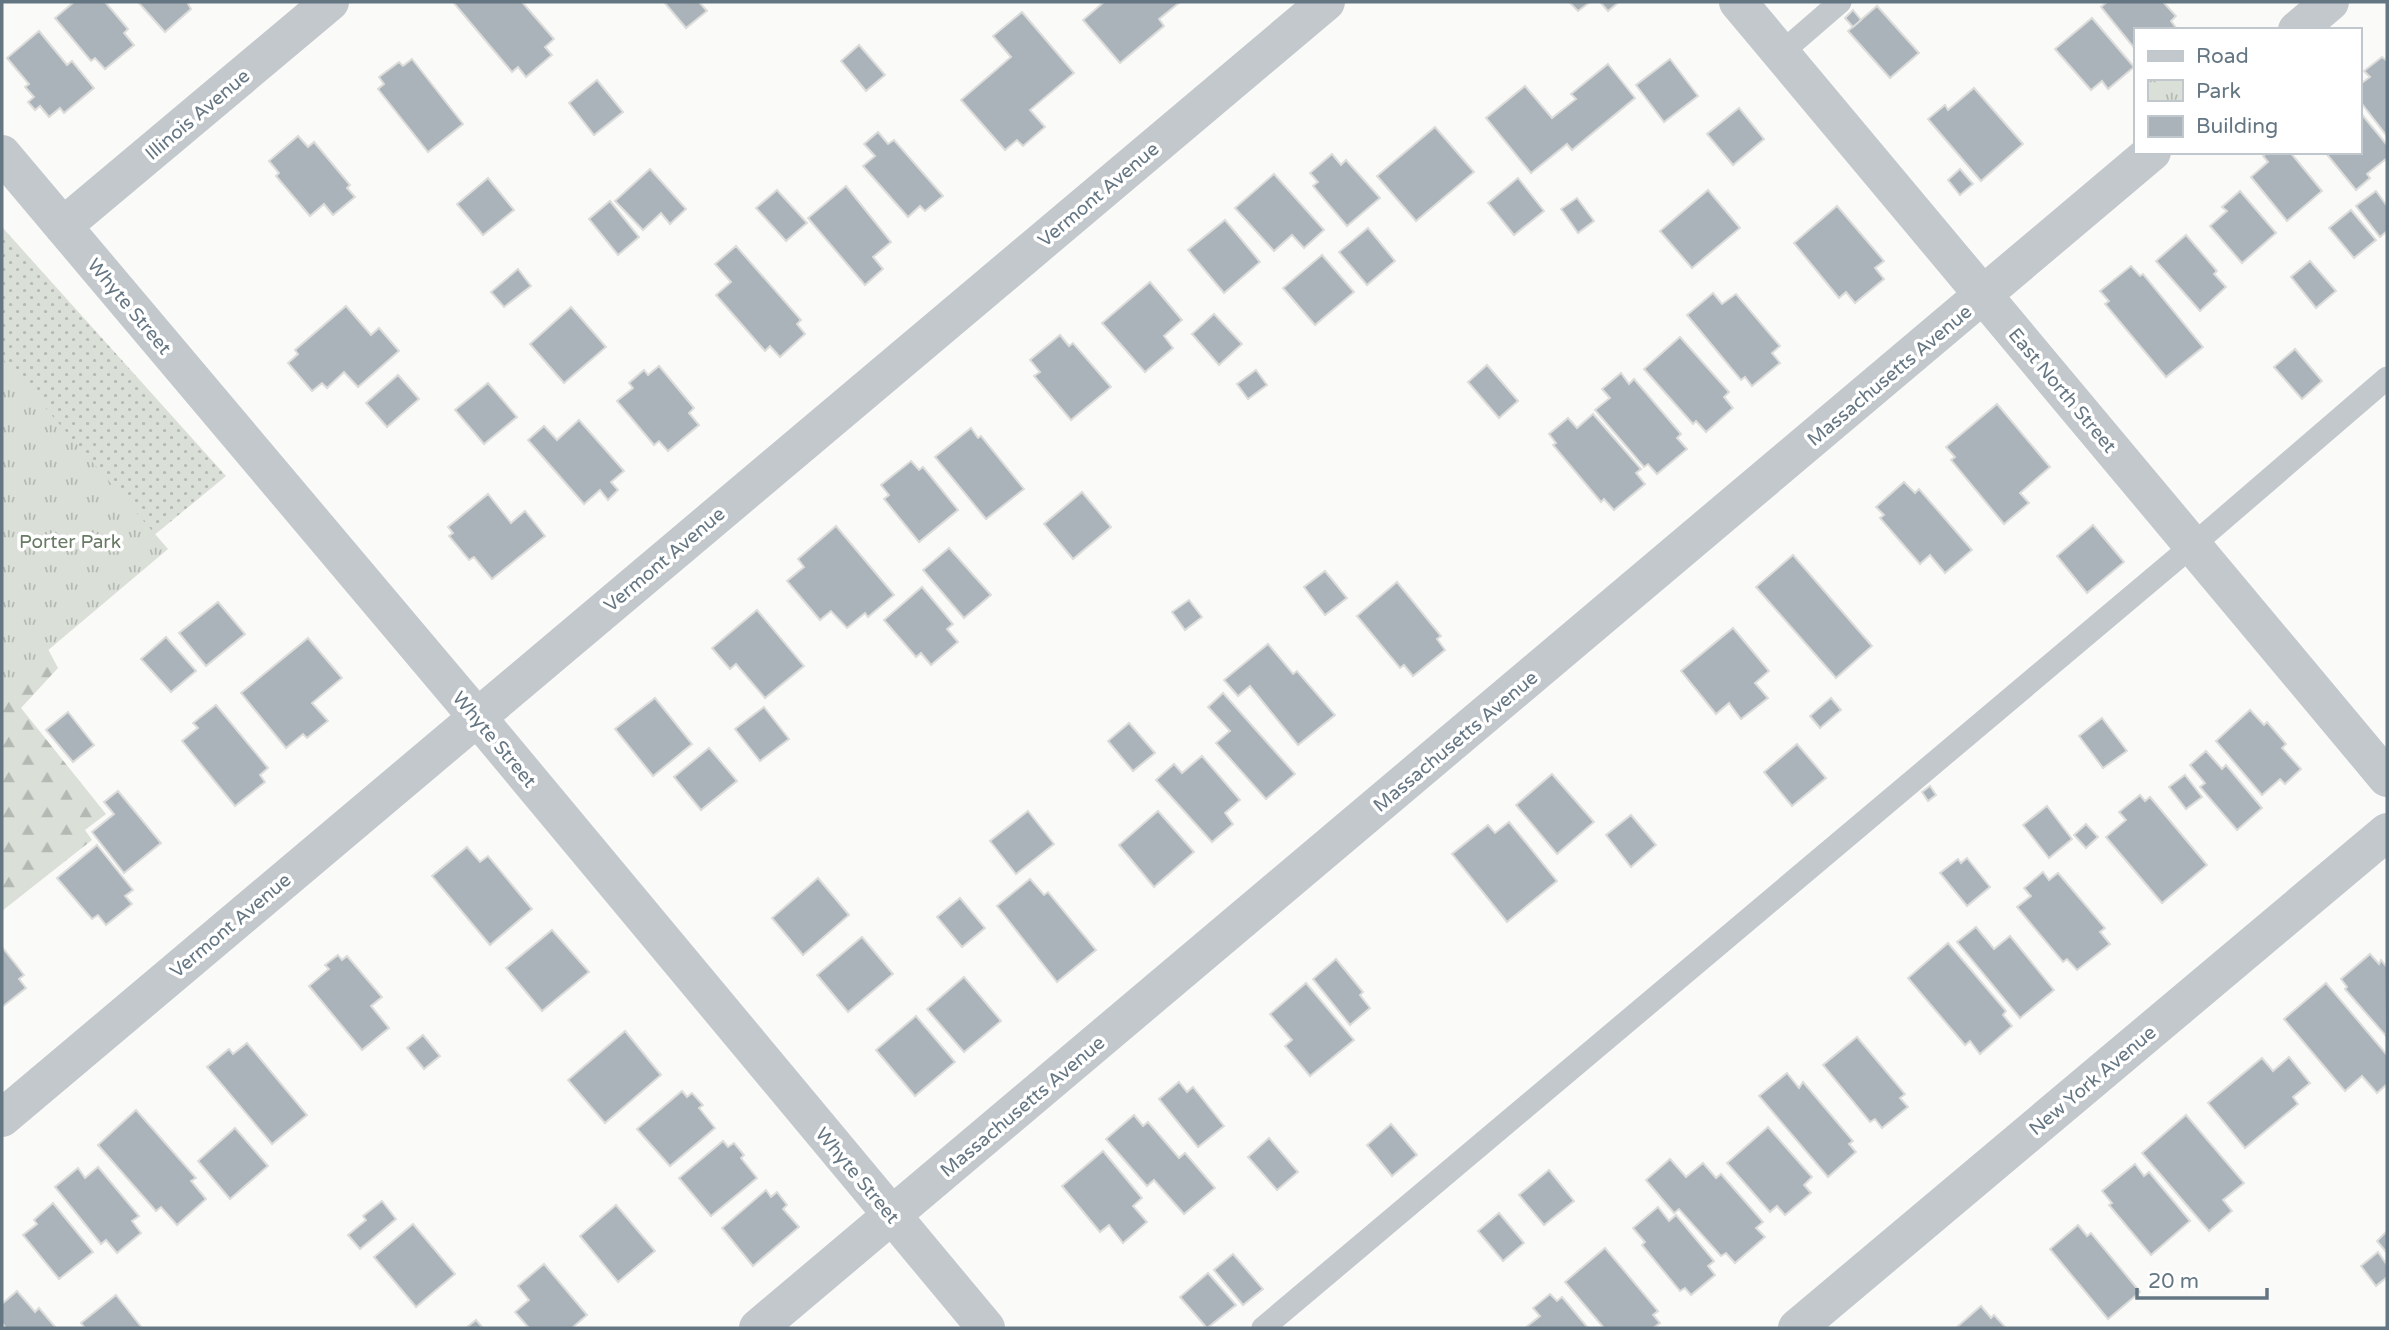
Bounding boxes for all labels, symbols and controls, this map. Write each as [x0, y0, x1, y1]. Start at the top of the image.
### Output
legend [2134, 28, 2361, 154]
text: Road [2196, 44, 2249, 69]
street label: Illinois Avenue [141, 65, 254, 165]
text: Park [2196, 79, 2241, 104]
text: Building [2196, 114, 2278, 139]
street label: Vermont Avenue [1034, 138, 1163, 252]
street label: Whyte Street [83, 254, 176, 359]
street label: Massachusetts Avenue [1803, 301, 1976, 451]
street label: East North Street [2004, 324, 2121, 457]
street label: Vermont Avenue [600, 503, 729, 617]
park label: Porter Park [19, 531, 121, 553]
street label: Massachusetts Avenue [1369, 667, 1542, 817]
street label: Whyte Street [448, 687, 541, 792]
street label: Vermont Avenue [166, 869, 295, 983]
street label: New York Avenue [2025, 1021, 2160, 1140]
street label: Massachusetts Avenue [936, 1032, 1109, 1182]
street label: Whyte Street [811, 1123, 904, 1228]
scale bar [2137, 1256, 2266, 1300]
text: 20 m [2148, 1269, 2199, 1294]

